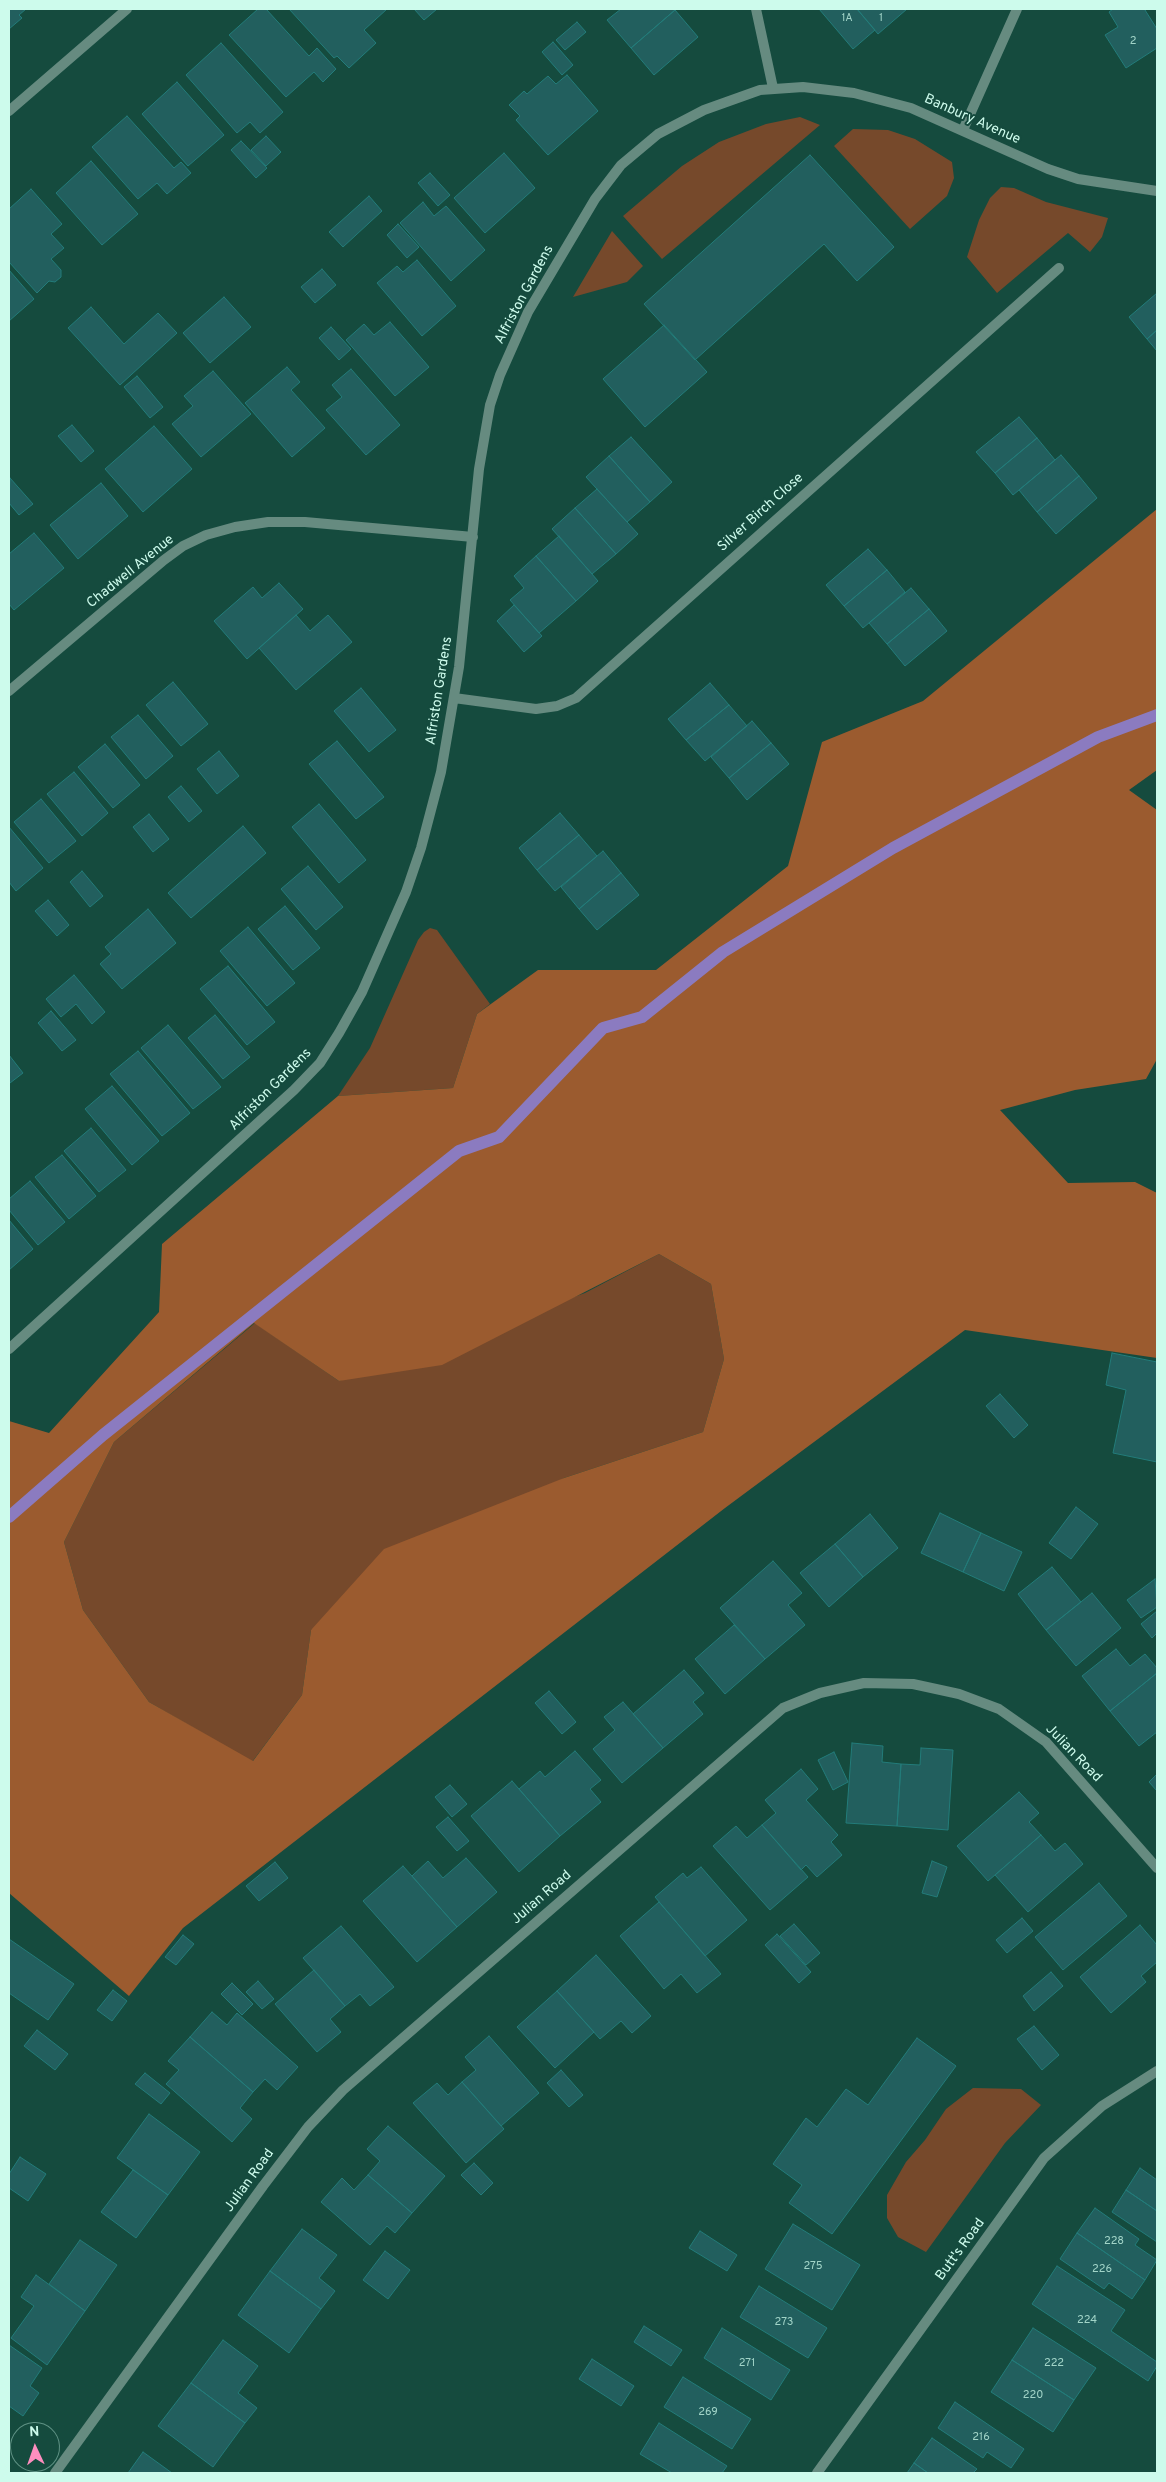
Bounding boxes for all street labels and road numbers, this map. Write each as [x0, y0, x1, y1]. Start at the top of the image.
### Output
street label: Banbury Avenue [921, 91, 1023, 149]
street label: Alfriston Gardens [492, 243, 558, 347]
street label: Silver Birch Close [715, 470, 807, 556]
street label: Chadwell Avenue [84, 532, 178, 612]
street label: Alfriston Gardens [423, 636, 457, 746]
street label: Alfriston Gardens [226, 1045, 316, 1135]
street label: Julian Road [1041, 1722, 1105, 1786]
street label: Julian Road [509, 1867, 575, 1929]
street label: Julian Road [221, 2146, 279, 2216]
street label: Butt's Road [933, 2216, 989, 2284]

